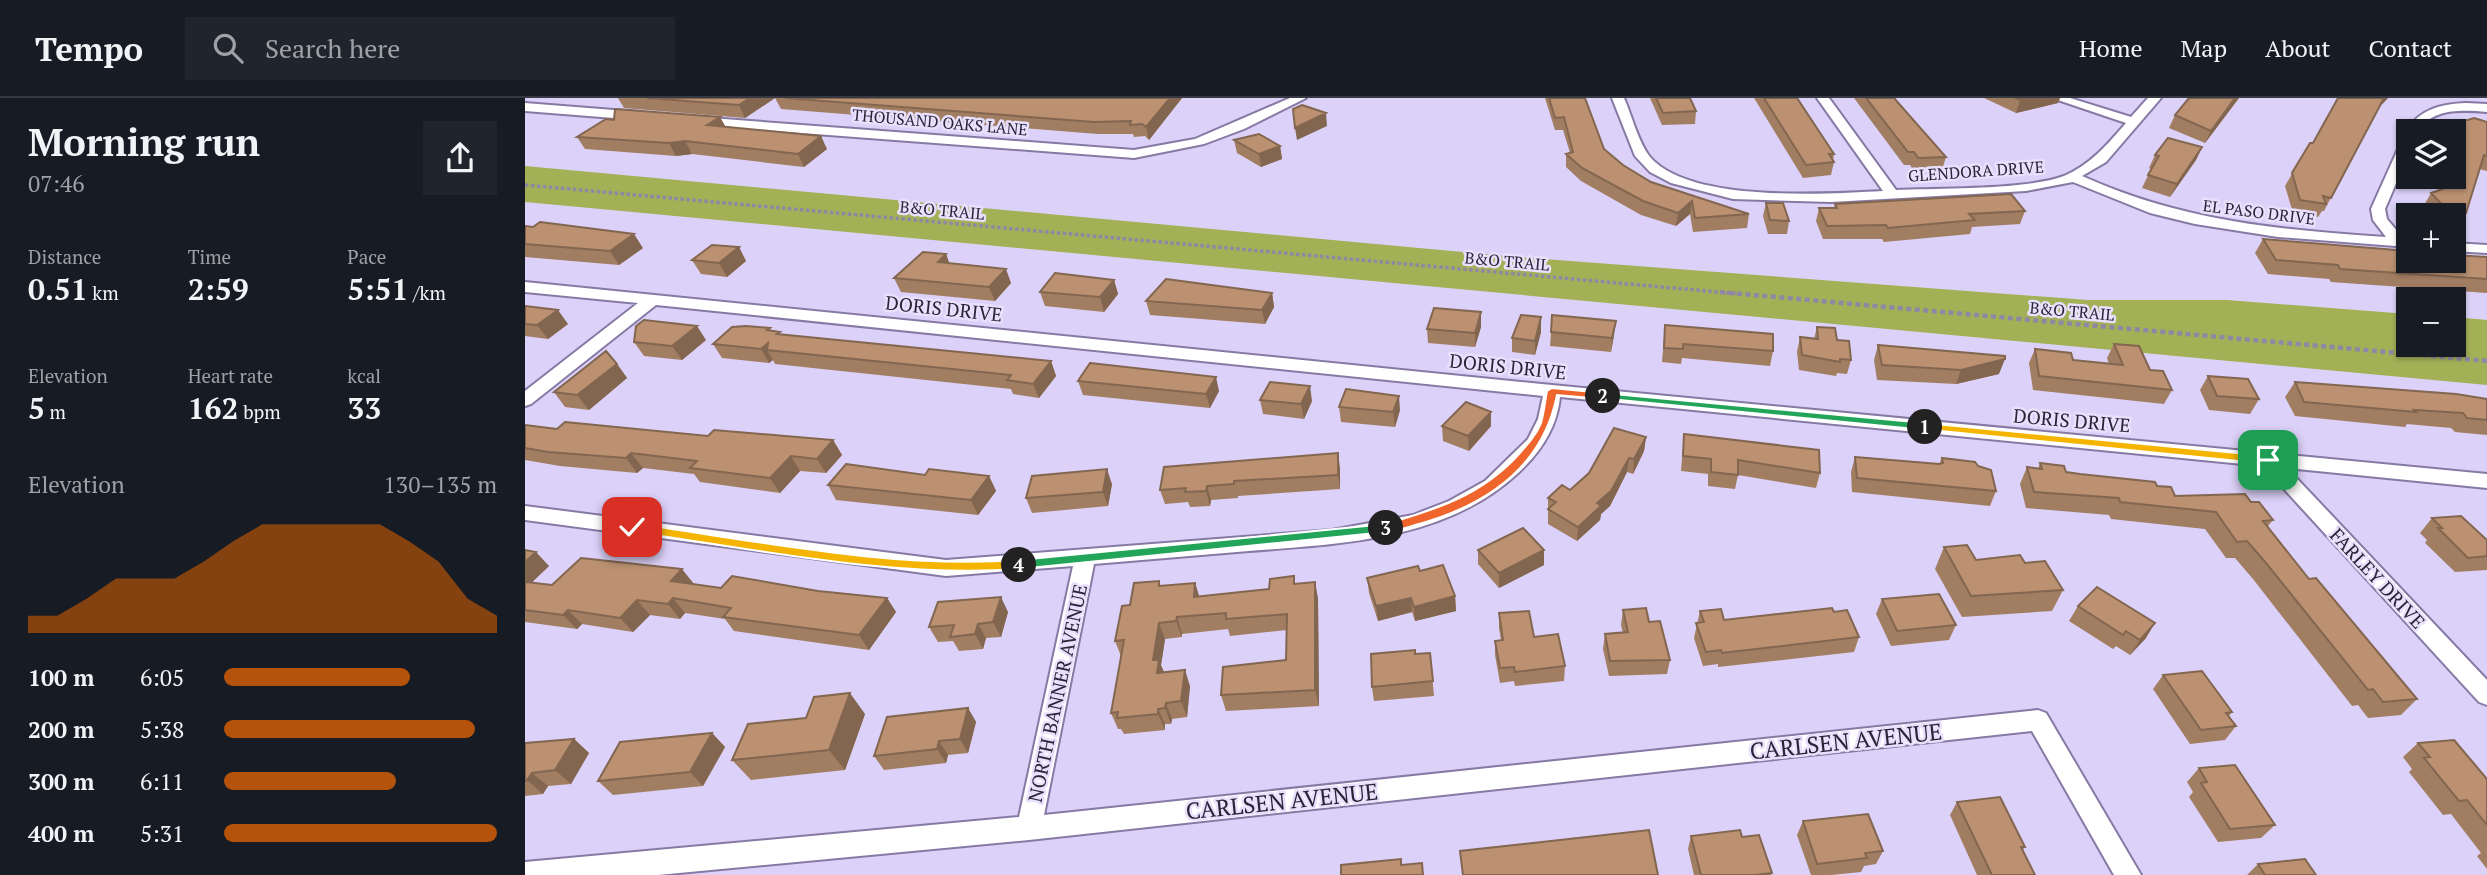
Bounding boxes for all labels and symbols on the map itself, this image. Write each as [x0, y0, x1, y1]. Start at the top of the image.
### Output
street label: THOUSAND OAKS LANE [851, 103, 1029, 141]
street label: GLENDORA DRIVE [1907, 155, 2045, 187]
street label: EL PASO DRIVE [2202, 194, 2316, 230]
street label: B&O TRAIL [899, 195, 985, 225]
street label: B&O TRAIL [1464, 246, 1550, 276]
street label: DORIS DRIVE [884, 289, 1004, 327]
street label: B&O TRAIL [2029, 296, 2115, 326]
street label: DORIS DRIVE [1448, 347, 1568, 385]
pin: 2 [1585, 378, 1621, 414]
street label: DORIS DRIVE [2012, 402, 2132, 438]
pin: 1 [1907, 410, 1943, 444]
pin [2238, 430, 2298, 490]
pin [602, 497, 662, 557]
pin: 3 [1369, 510, 1403, 546]
street label: FARLEY DRIVE [2325, 522, 2431, 634]
pin: 4 [1001, 547, 1037, 582]
street label: NORTH BANNER AVENUE [1022, 582, 1092, 804]
street label: CARLSEN AVENUE [1748, 715, 1944, 767]
street label: CARLSEN AVENUE [1184, 775, 1380, 827]

